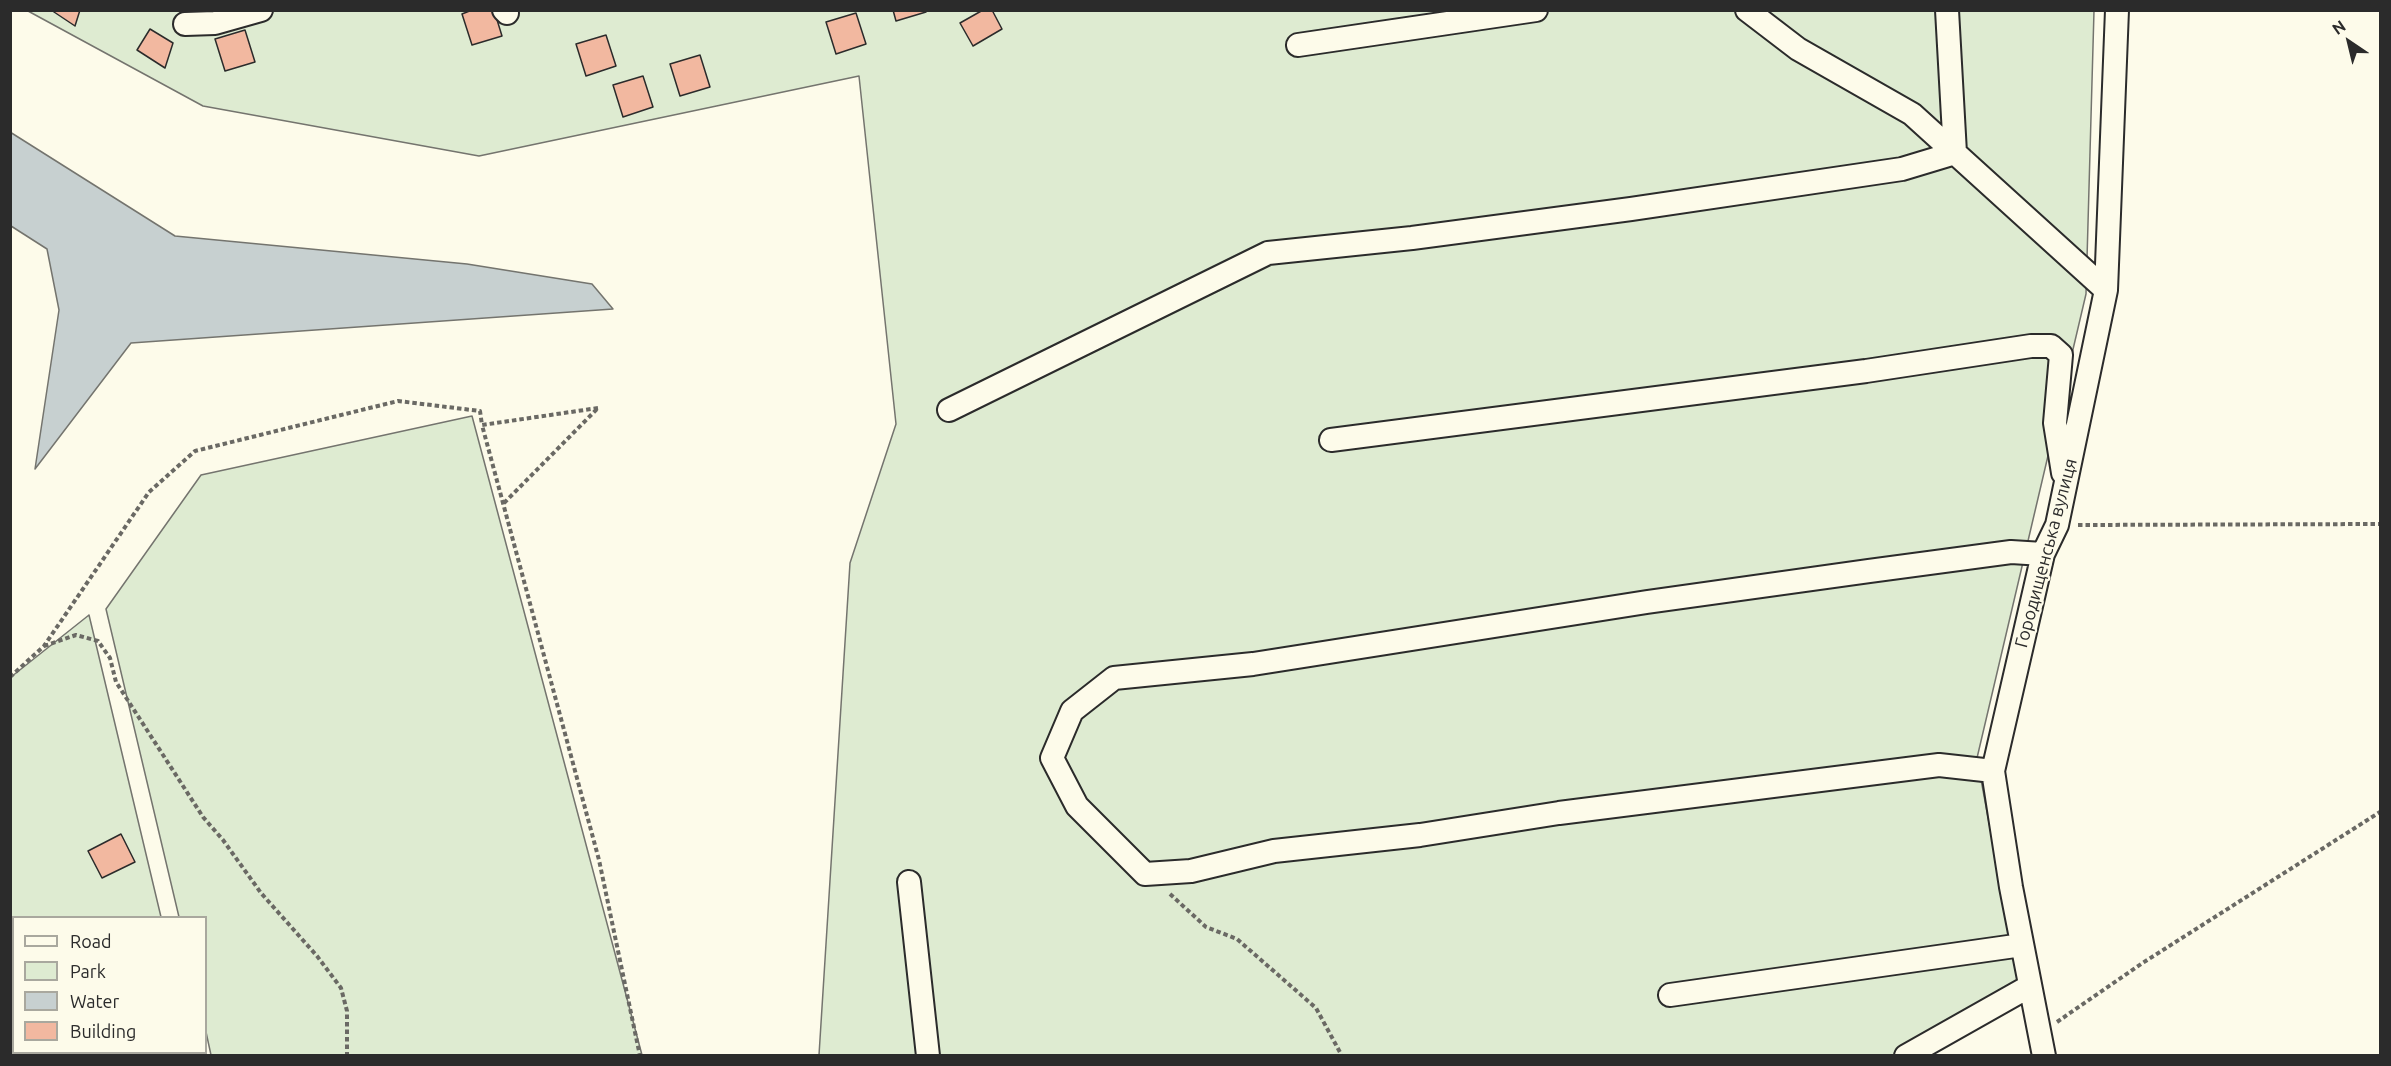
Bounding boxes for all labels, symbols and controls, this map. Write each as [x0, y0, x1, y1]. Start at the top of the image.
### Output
north arrow [2319, 12, 2379, 72]
text: N [2329, 16, 2349, 38]
street label: Городищенська вулиця [2010, 456, 2082, 650]
legend [12, 916, 207, 1054]
text: Road [70, 931, 112, 951]
text: Park [70, 961, 106, 981]
text: Water [70, 991, 119, 1011]
text: Building [70, 1021, 136, 1041]

